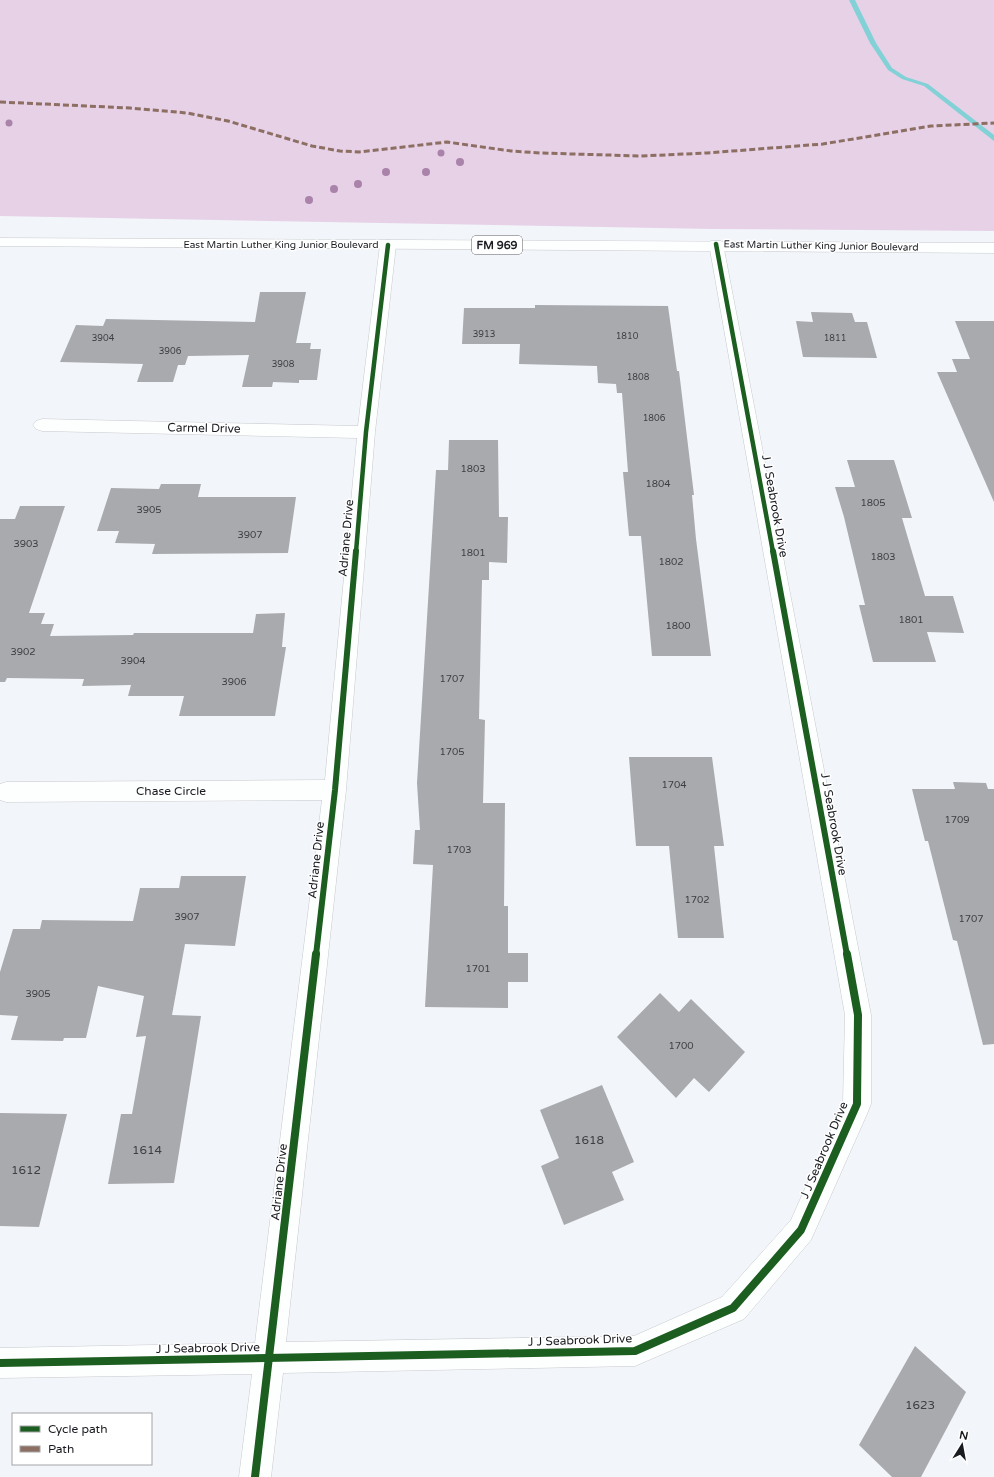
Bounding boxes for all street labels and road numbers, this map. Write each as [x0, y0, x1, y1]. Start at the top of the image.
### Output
road number: FM 969 [472, 236, 522, 254]
street label: East Martin Luther King Junior Boulevard [723, 238, 919, 254]
street label: East Martin Luther King Junior Boulevard [183, 239, 379, 251]
street label: Carmel Drive [167, 420, 241, 436]
street label: J J Seabrook Drive [759, 453, 791, 559]
street label: Adriane Drive [336, 499, 356, 577]
street label: J J Seabrook Drive [818, 771, 850, 877]
street label: Chase Circle [136, 784, 206, 798]
street label: Adriane Drive [305, 821, 327, 899]
street label: J J Seabrook Drive [797, 1099, 851, 1201]
street label: Adriane Drive [268, 1143, 290, 1221]
street label: J J Seabrook Drive [528, 1331, 632, 1349]
street label: J J Seabrook Drive [156, 1340, 260, 1356]

